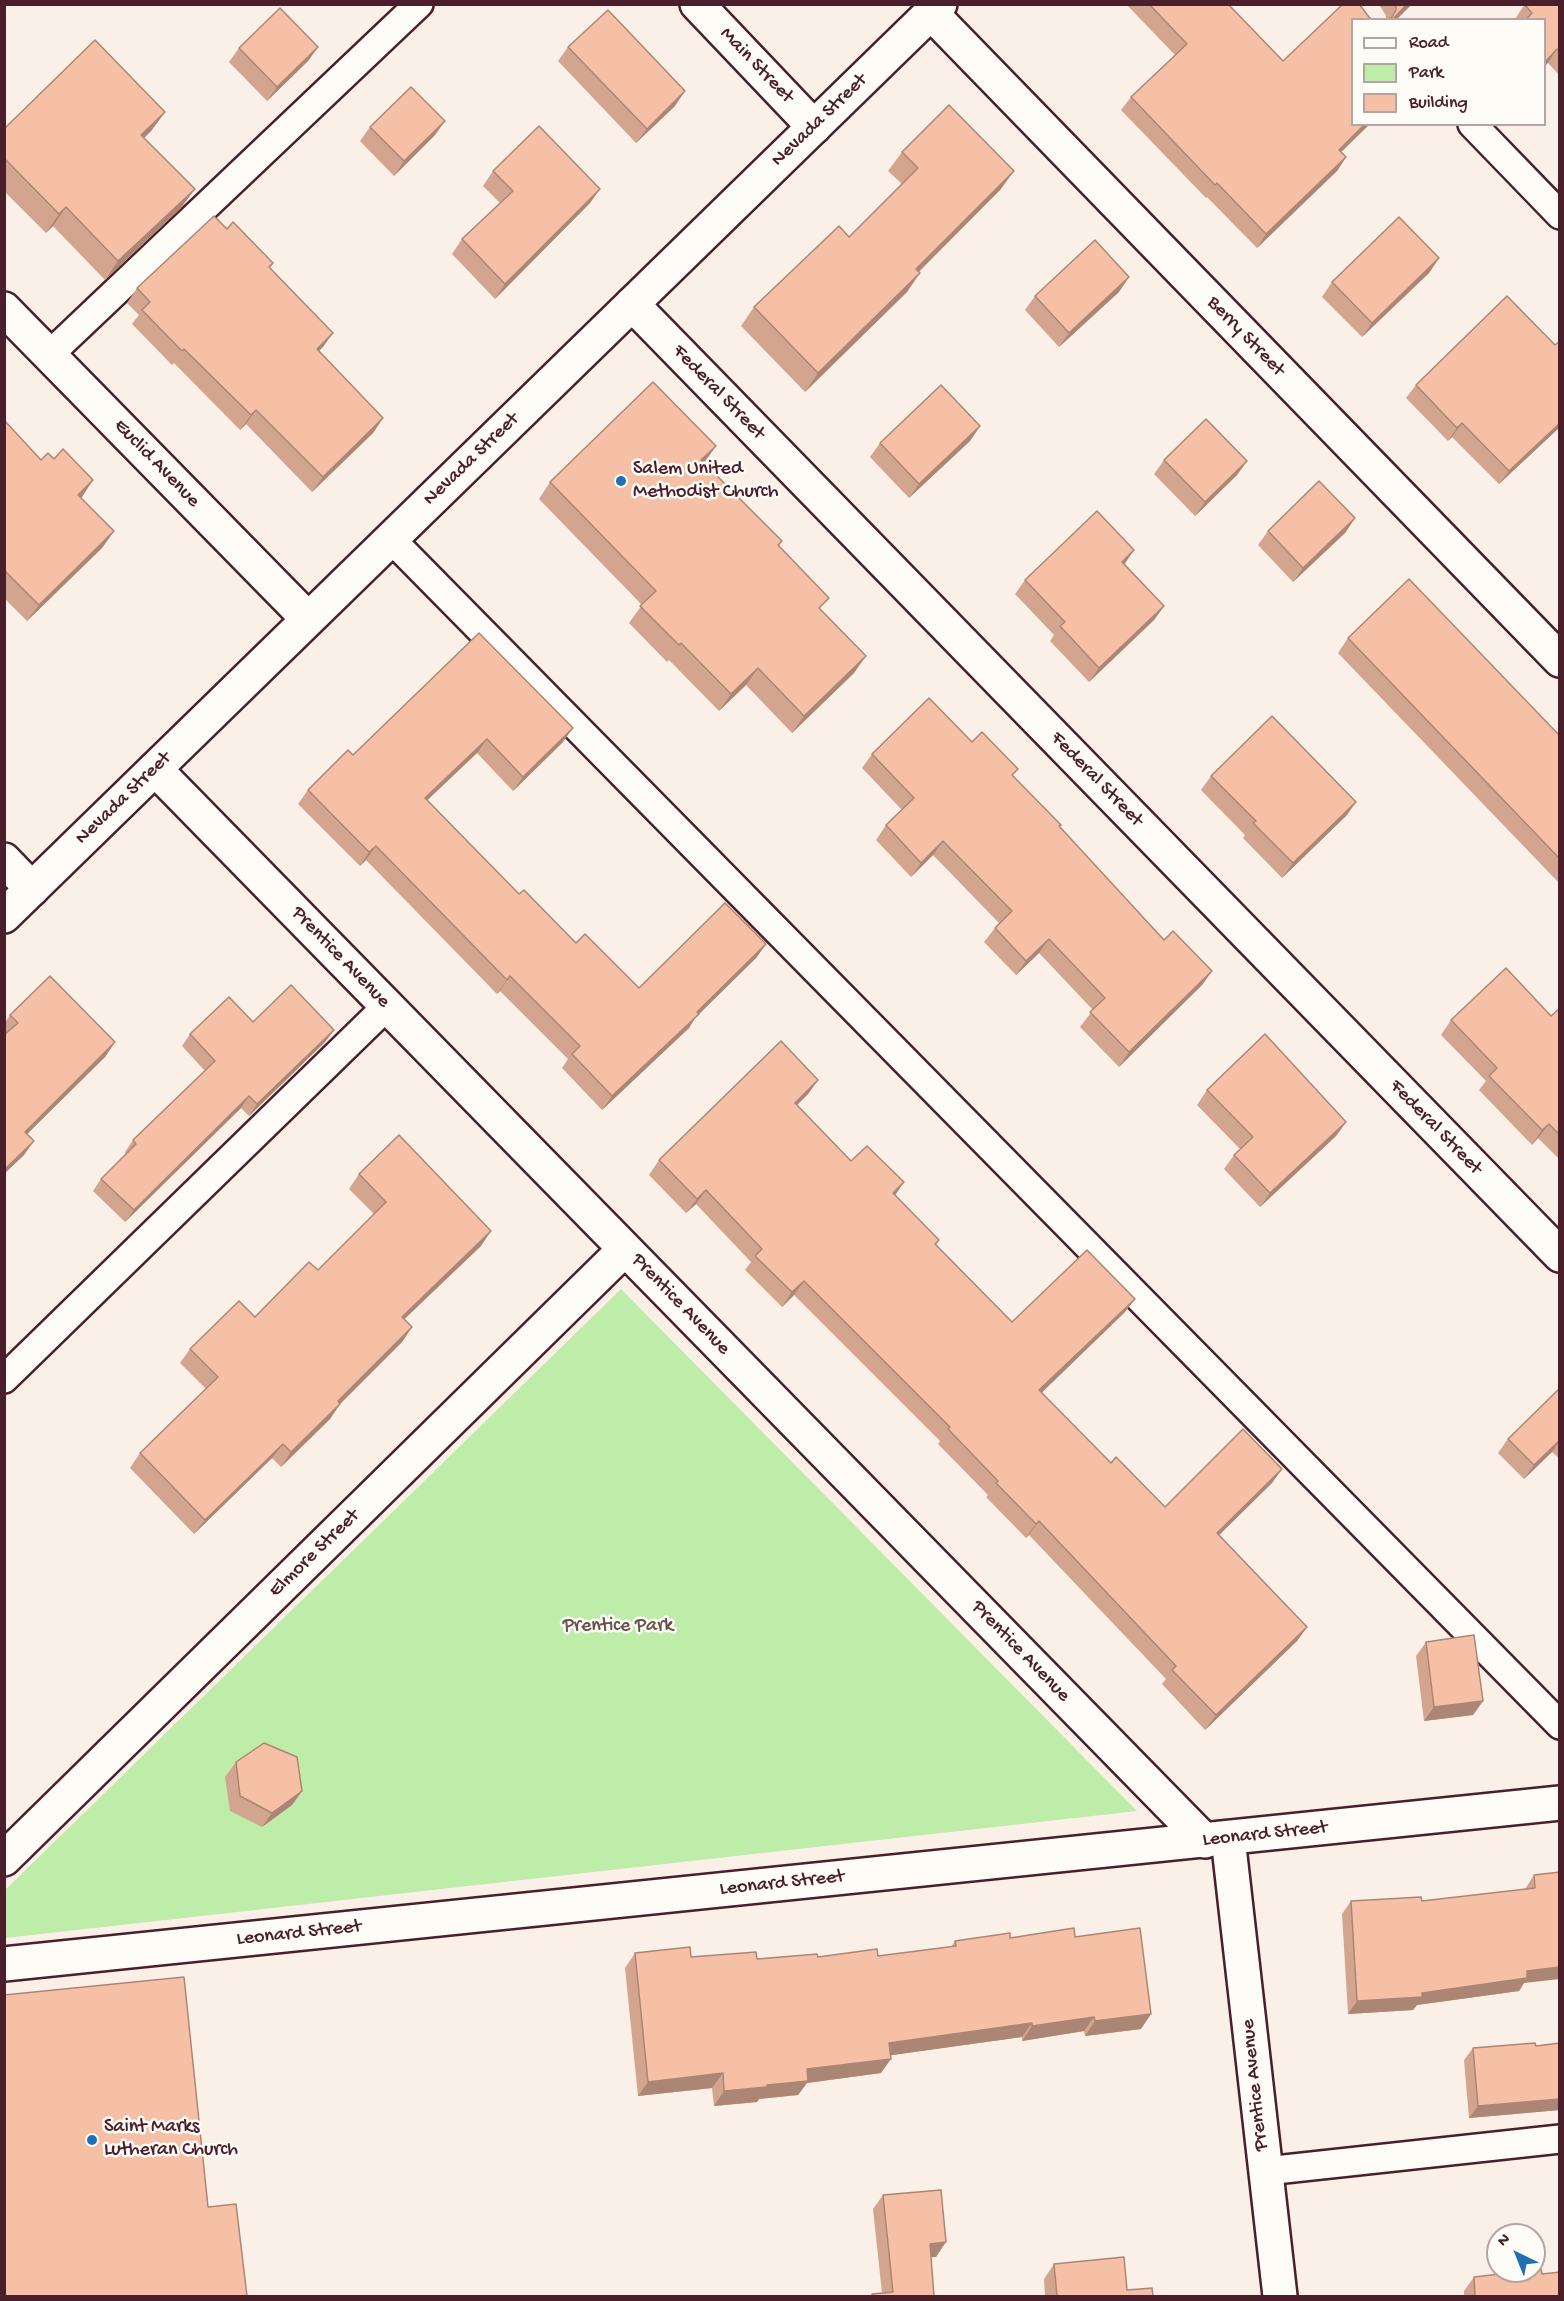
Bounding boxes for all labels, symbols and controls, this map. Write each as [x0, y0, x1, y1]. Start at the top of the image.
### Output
legend [1351, 18, 1546, 126]
street label: Main Street [714, 23, 798, 109]
text: Road [1409, 33, 1448, 54]
text: Park [1409, 63, 1443, 84]
street label: Nevada Street [767, 69, 873, 173]
text: Building [1409, 93, 1468, 114]
street label: Berry Street [1201, 292, 1289, 382]
street label: Federal Street [667, 340, 769, 446]
street label: Nevada Street [419, 408, 525, 512]
street label: Euclid Avenue [108, 415, 204, 513]
place label: Salem United Methodist Church [633, 458, 778, 505]
marker: Salem United Methodist Church [614, 474, 628, 488]
street label: Federal Street [1045, 727, 1147, 833]
street label: Nevada Street [71, 747, 177, 851]
street label: Prentice Avenue [285, 902, 395, 1014]
street label: Federal Street [1384, 1075, 1486, 1181]
street label: Prentice Avenue [625, 1249, 735, 1361]
street label: Elmore Street [265, 1505, 365, 1603]
street label: Prentice Avenue [965, 1596, 1075, 1708]
park label: Prentice Park [563, 1615, 673, 1639]
street label: Leonard Street [1201, 1817, 1329, 1853]
street label: Leonard Street [718, 1866, 846, 1902]
street label: Leonard Street [235, 1916, 363, 1952]
street label: Prentice Avenue [1237, 2018, 1275, 2152]
place label: Saint Marks Lutheran Church [104, 2116, 238, 2163]
marker: Saint Marks Lutheran Church [85, 2133, 99, 2147]
north arrow [1486, 2223, 1546, 2283]
text: N [1494, 2230, 1515, 2251]

